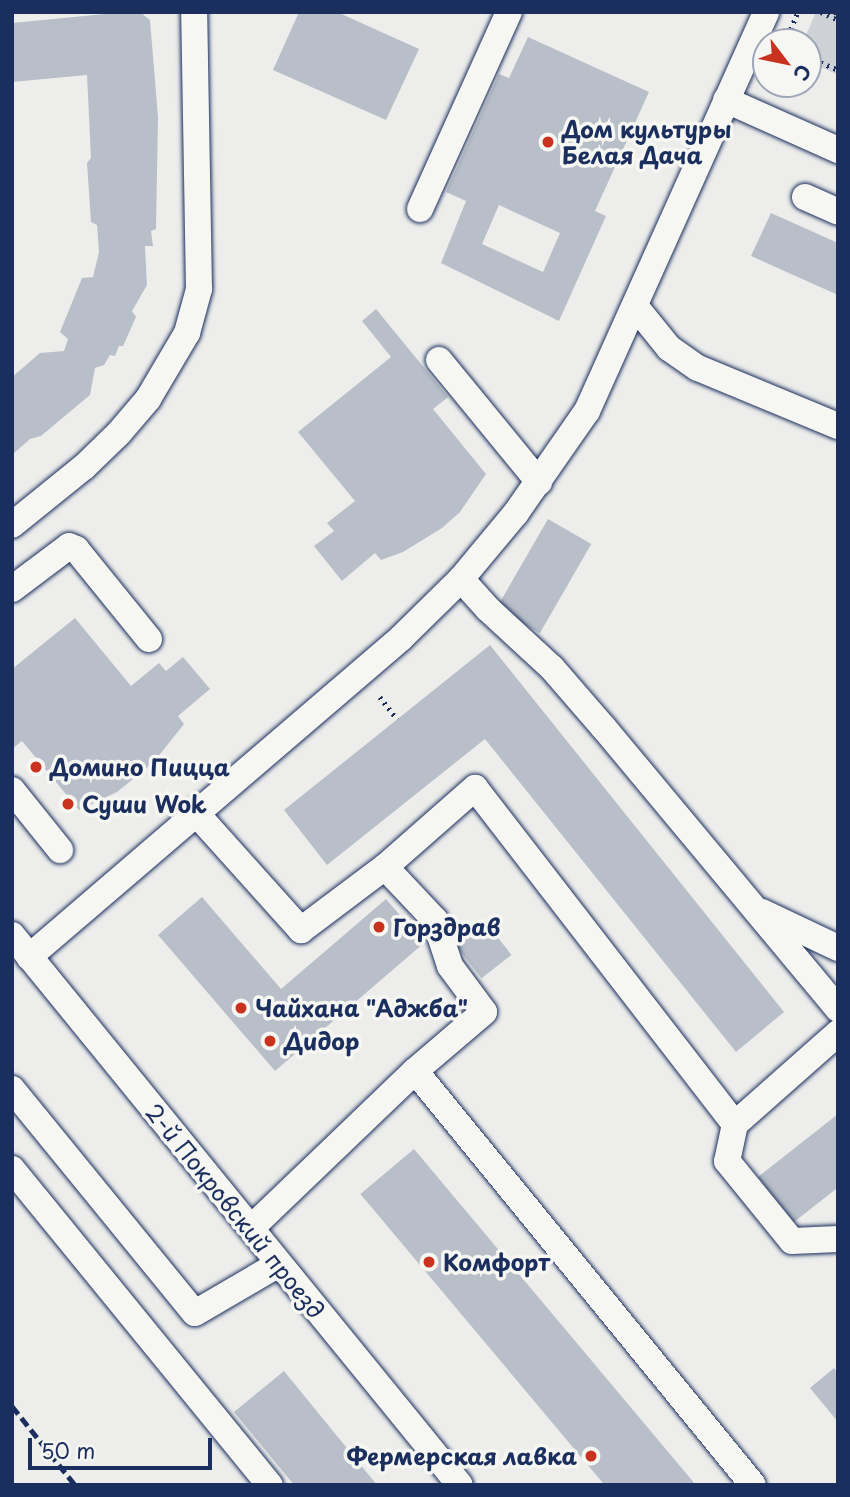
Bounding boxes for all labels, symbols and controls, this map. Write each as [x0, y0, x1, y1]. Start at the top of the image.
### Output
north arrow [752, 28, 822, 98]
text: С [787, 60, 819, 87]
place label: Дом культуры Белая Дача [562, 115, 733, 169]
marker: Дом культуры Белая Дача [540, 134, 556, 150]
place label: Домино Пицца [50, 753, 231, 781]
marker: Домино Пицца [28, 759, 44, 775]
place label: Суши Wok [82, 790, 207, 818]
marker: Суши Wok [60, 796, 76, 812]
place label: Горздрав [393, 913, 500, 941]
marker: Горздрав [371, 919, 387, 935]
place label: Чайхана "Аджба" [255, 994, 470, 1022]
marker: Чайхана "Аджба" [233, 1000, 249, 1016]
place label: Дидор [284, 1027, 359, 1055]
marker: Дидор [262, 1033, 278, 1049]
street label: 2-й Покровский проезд [140, 1098, 330, 1324]
place label: Комфорт [443, 1248, 550, 1276]
marker: Комфорт [421, 1254, 437, 1270]
scale bar [32, 1424, 215, 1468]
text: 50 m [41, 1434, 95, 1466]
place label: Фермерская лавка [346, 1442, 577, 1470]
marker: Фермерская лавка [583, 1448, 599, 1464]

